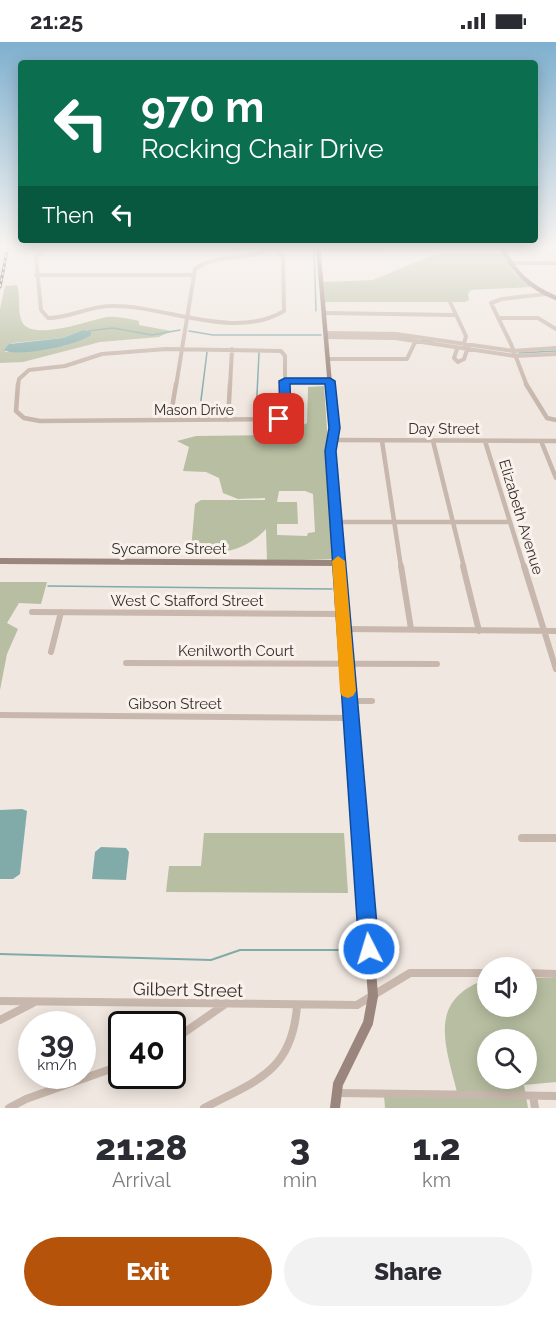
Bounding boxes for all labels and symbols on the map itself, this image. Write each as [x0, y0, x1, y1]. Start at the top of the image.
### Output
pin [253, 393, 304, 444]
street label: Mason Drive [154, 402, 234, 418]
street label: Day Street [408, 420, 480, 438]
street label: Elizabeth Avenue [495, 457, 547, 577]
street label: Sycamore Street [111, 540, 227, 558]
street label: West C Stafford Street [110, 592, 264, 610]
street label: Kenilworth Court [178, 642, 294, 660]
street label: Gibson Street [128, 695, 222, 713]
position arrow [337, 917, 401, 981]
street label: Gilbert Street [133, 978, 243, 1001]
speed limit sign: 40 [108, 1011, 186, 1089]

